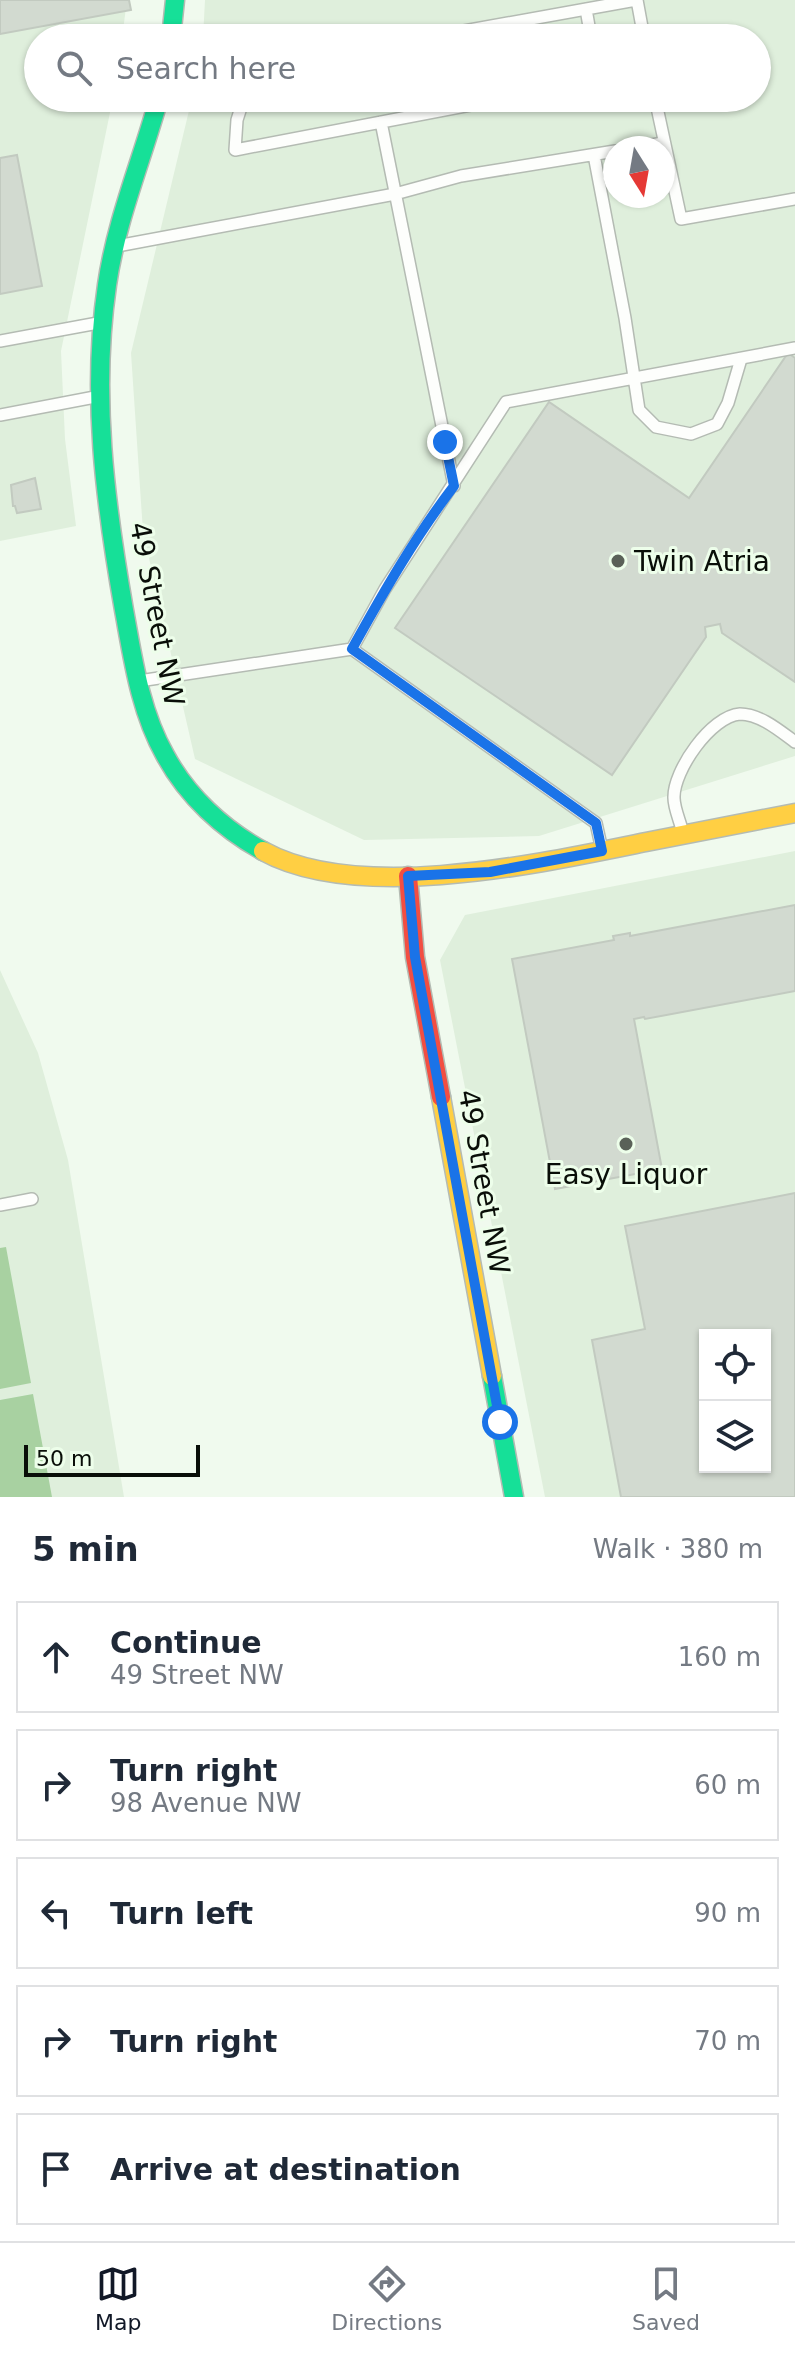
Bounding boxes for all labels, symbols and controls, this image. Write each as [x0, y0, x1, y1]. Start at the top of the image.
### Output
search box [24, 24, 771, 112]
icon: search [52, 46, 96, 90]
text: Search here [116, 51, 296, 86]
north arrow [603, 136, 675, 208]
route end [427, 424, 463, 460]
street label: 49 Street NW [123, 519, 191, 709]
place label: Twin Atria [633, 545, 770, 578]
marker: Twin Atria [609, 552, 627, 570]
street label: 49 Street NW [452, 1087, 516, 1277]
marker: Easy Liquor [617, 1135, 635, 1153]
place label: Easy Liquor [545, 1158, 708, 1191]
map controls [699, 1329, 771, 1473]
button: locate [699, 1329, 771, 1401]
button: layers [699, 1401, 771, 1473]
route start [482, 1404, 518, 1440]
scale bar [24, 1441, 200, 1477]
text: 50 m [36, 1446, 92, 1471]
text: 5 min [32, 1529, 139, 1569]
text: Walk · 380 m [593, 1534, 763, 1564]
text: Continue [110, 1625, 262, 1660]
icon: ahead [34, 1635, 78, 1679]
text: 160 m [678, 1642, 761, 1672]
text: 49 Street NW [110, 1660, 284, 1690]
text: Turn right [110, 1753, 277, 1788]
icon: right [34, 1763, 78, 1807]
text: 60 m [694, 1770, 761, 1800]
text: 98 Avenue NW [110, 1788, 301, 1818]
icon: left [34, 1891, 78, 1935]
text: Turn left [110, 1896, 253, 1931]
text: 90 m [694, 1898, 761, 1928]
icon: right [34, 2019, 78, 2063]
text: Turn right [110, 2024, 277, 2059]
text: 70 m [694, 2026, 761, 2056]
icon: arrive [34, 2147, 78, 2191]
text: Arrive at destination [110, 2152, 461, 2187]
tab: Map [95, 2262, 141, 2335]
tab: Directions [331, 2262, 442, 2335]
tab: Saved [632, 2262, 700, 2335]

